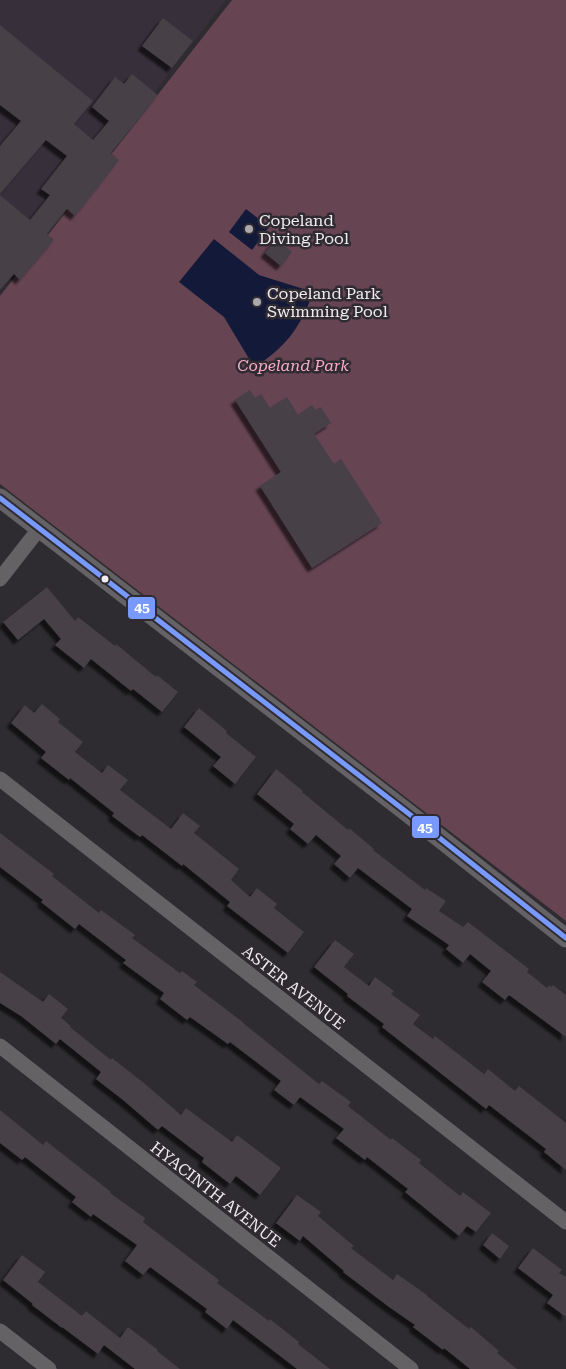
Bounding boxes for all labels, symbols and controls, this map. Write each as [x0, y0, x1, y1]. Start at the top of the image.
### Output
place label: Copeland Diving Pool [259, 211, 349, 248]
marker: Copeland Diving Pool [243, 223, 255, 235]
place label: Copeland Park Swimming Pool [267, 284, 388, 321]
marker: Copeland Park Swimming Pool [251, 296, 263, 308]
park label: Copeland Park [237, 356, 349, 375]
unlabelled marker [100, 574, 110, 584]
line badge: 45 [127, 596, 156, 620]
text: 45 [134, 599, 150, 615]
line badge: 45 [411, 815, 440, 839]
text: 45 [417, 819, 433, 835]
street label: ASTER AVENUE [239, 941, 349, 1033]
street label: HYACINTH AVENUE [147, 1138, 285, 1251]

